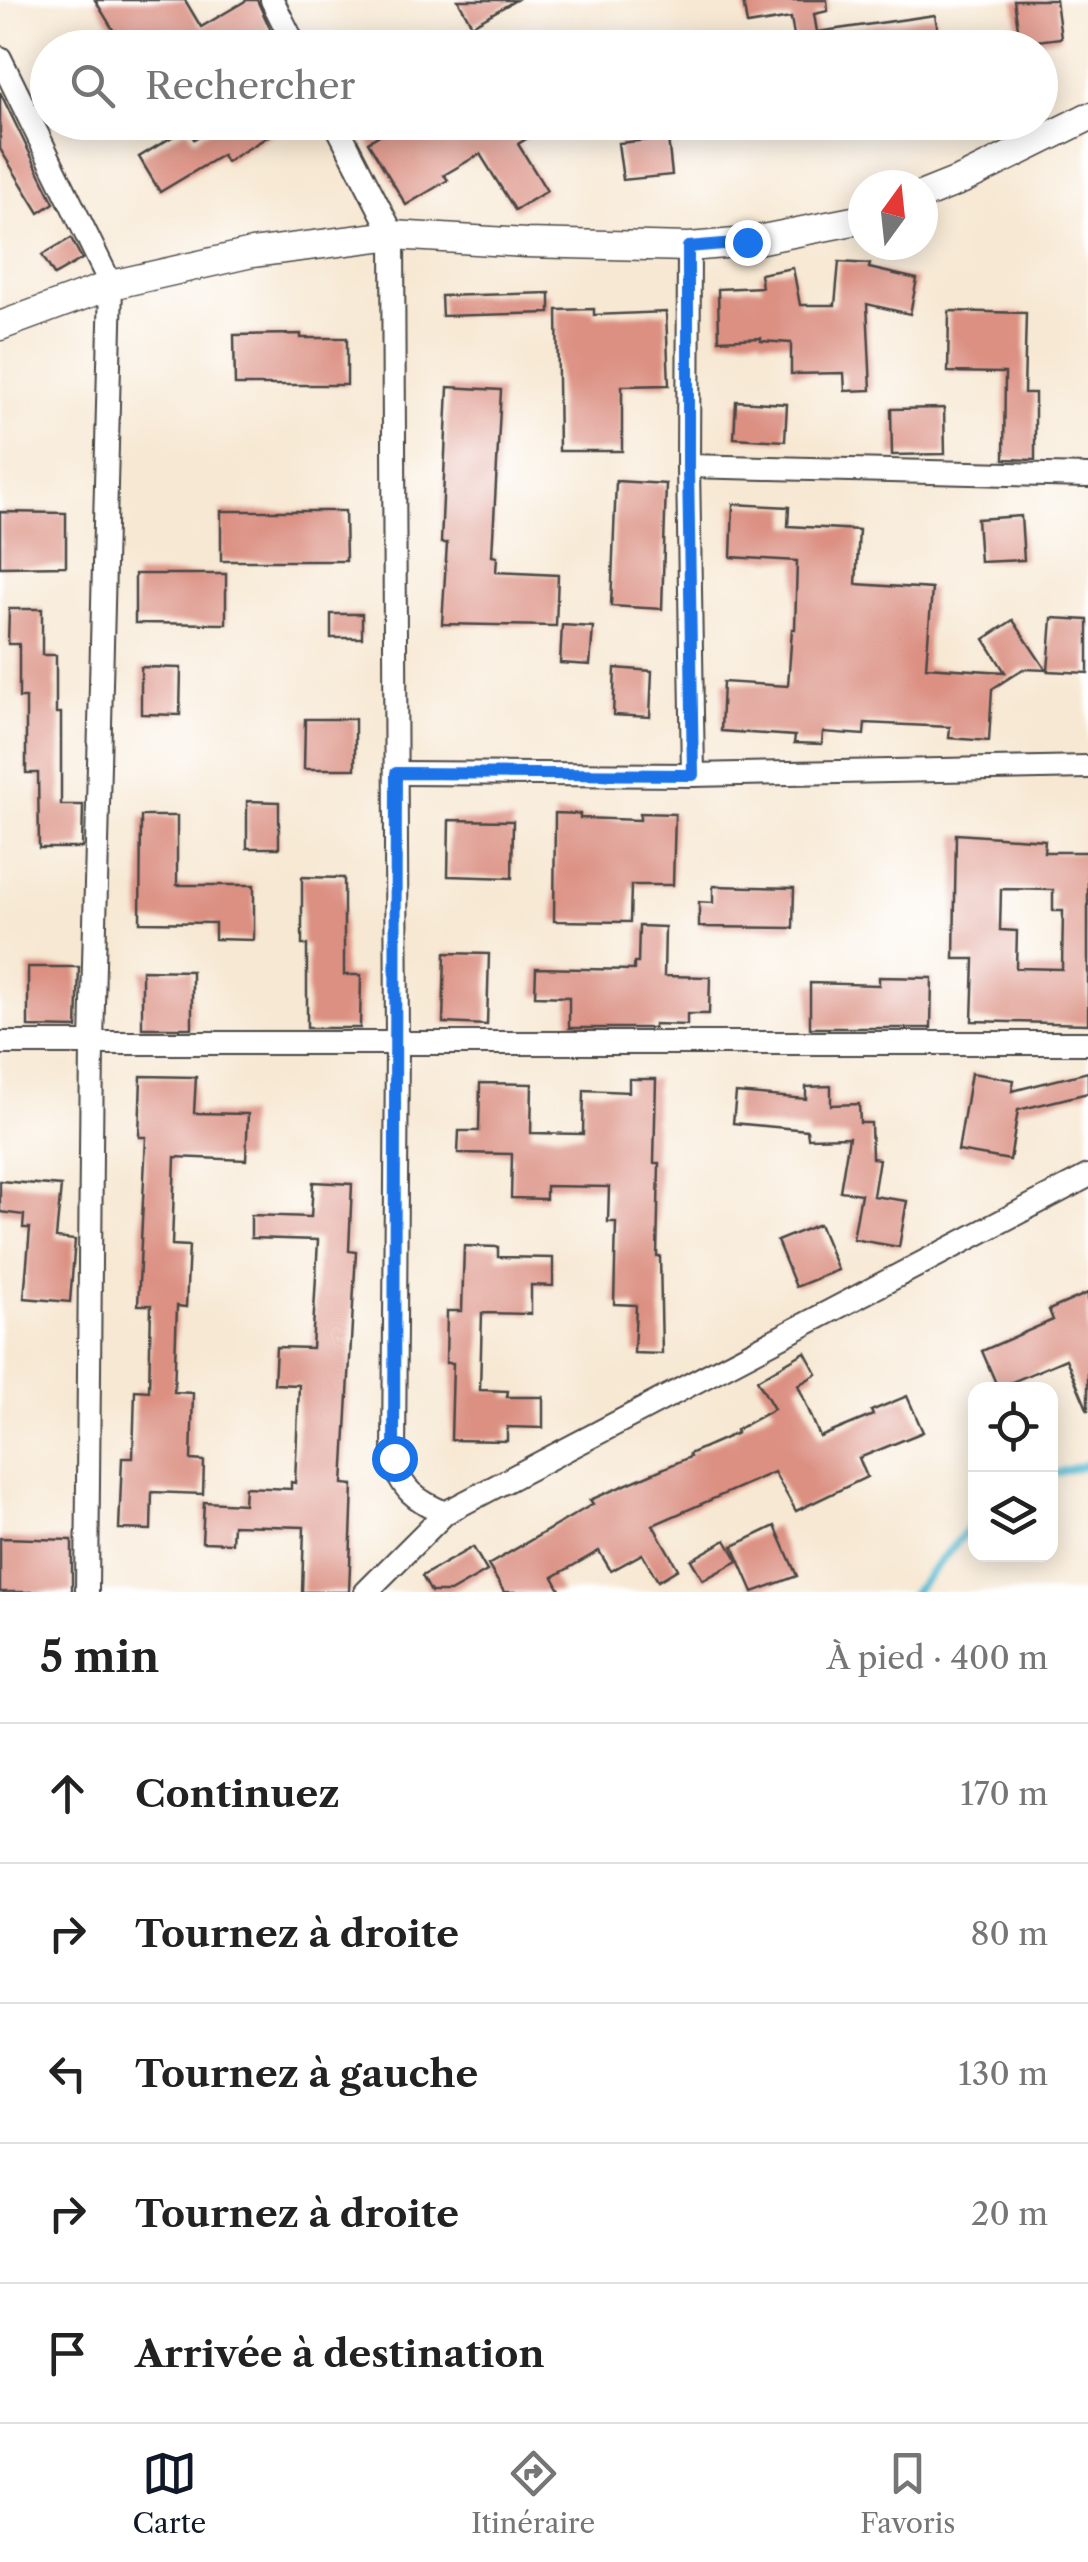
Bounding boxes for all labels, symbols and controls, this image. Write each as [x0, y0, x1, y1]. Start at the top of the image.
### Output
search box [30, 30, 1058, 140]
icon: search [65, 58, 120, 113]
text: Rechercher [145, 62, 355, 109]
north arrow [848, 170, 938, 260]
route end [725, 220, 771, 266]
map controls [968, 1382, 1058, 1562]
button: locate [968, 1382, 1058, 1472]
route start [372, 1436, 418, 1482]
button: layers [968, 1472, 1058, 1562]
text: 5 min [40, 1631, 159, 1683]
text: À pied · 400 m [827, 1638, 1048, 1677]
icon: ahead [40, 1766, 95, 1821]
text: Continuez [135, 1770, 340, 1817]
text: 170 m [960, 1774, 1048, 1813]
icon: right [40, 1906, 95, 1961]
text: Tournez à droite [135, 1910, 459, 1957]
text: 80 m [970, 1914, 1048, 1953]
icon: left [40, 2046, 95, 2101]
text: Tournez à gauche [135, 2050, 478, 2097]
text: 130 m [958, 2054, 1048, 2093]
icon: right [40, 2186, 95, 2241]
text: Tournez à droite [135, 2190, 459, 2237]
text: 20 m [971, 2194, 1048, 2233]
icon: arrive [40, 2326, 95, 2381]
text: Arrivée à destination [135, 2330, 545, 2377]
tab: Carte [133, 2446, 206, 2540]
tab: Itinéraire [471, 2446, 595, 2540]
tab: Favoris [860, 2446, 955, 2540]

